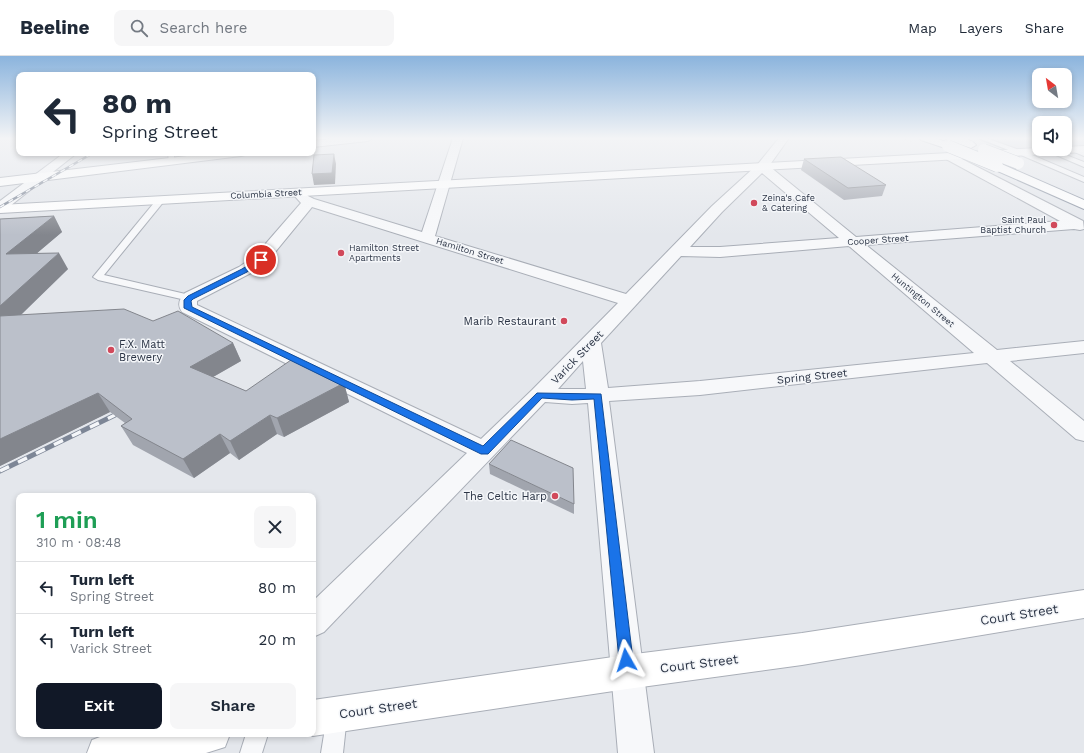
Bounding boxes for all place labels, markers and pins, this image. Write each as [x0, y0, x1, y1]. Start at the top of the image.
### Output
place label: Zeina's Cafe & Catering [762, 193, 815, 213]
marker: Zeina's Cafe & Catering [749, 198, 759, 208]
place label: Saint Paul Baptist Church [980, 215, 1046, 235]
marker: Saint Paul Baptist Church [1049, 220, 1059, 230]
pin [244, 243, 278, 277]
place label: Hamilton Street Apartments [349, 243, 419, 263]
marker: Hamilton Street Apartments [336, 248, 346, 258]
place label: Marib Restaurant [464, 315, 556, 328]
marker: Marib Restaurant [559, 316, 569, 326]
place label: F.X. Matt Brewery [119, 338, 165, 364]
marker: F.X. Matt Brewery [106, 345, 116, 355]
place label: The Celtic Harp [464, 490, 547, 503]
marker: The Celtic Harp [550, 491, 560, 501]

